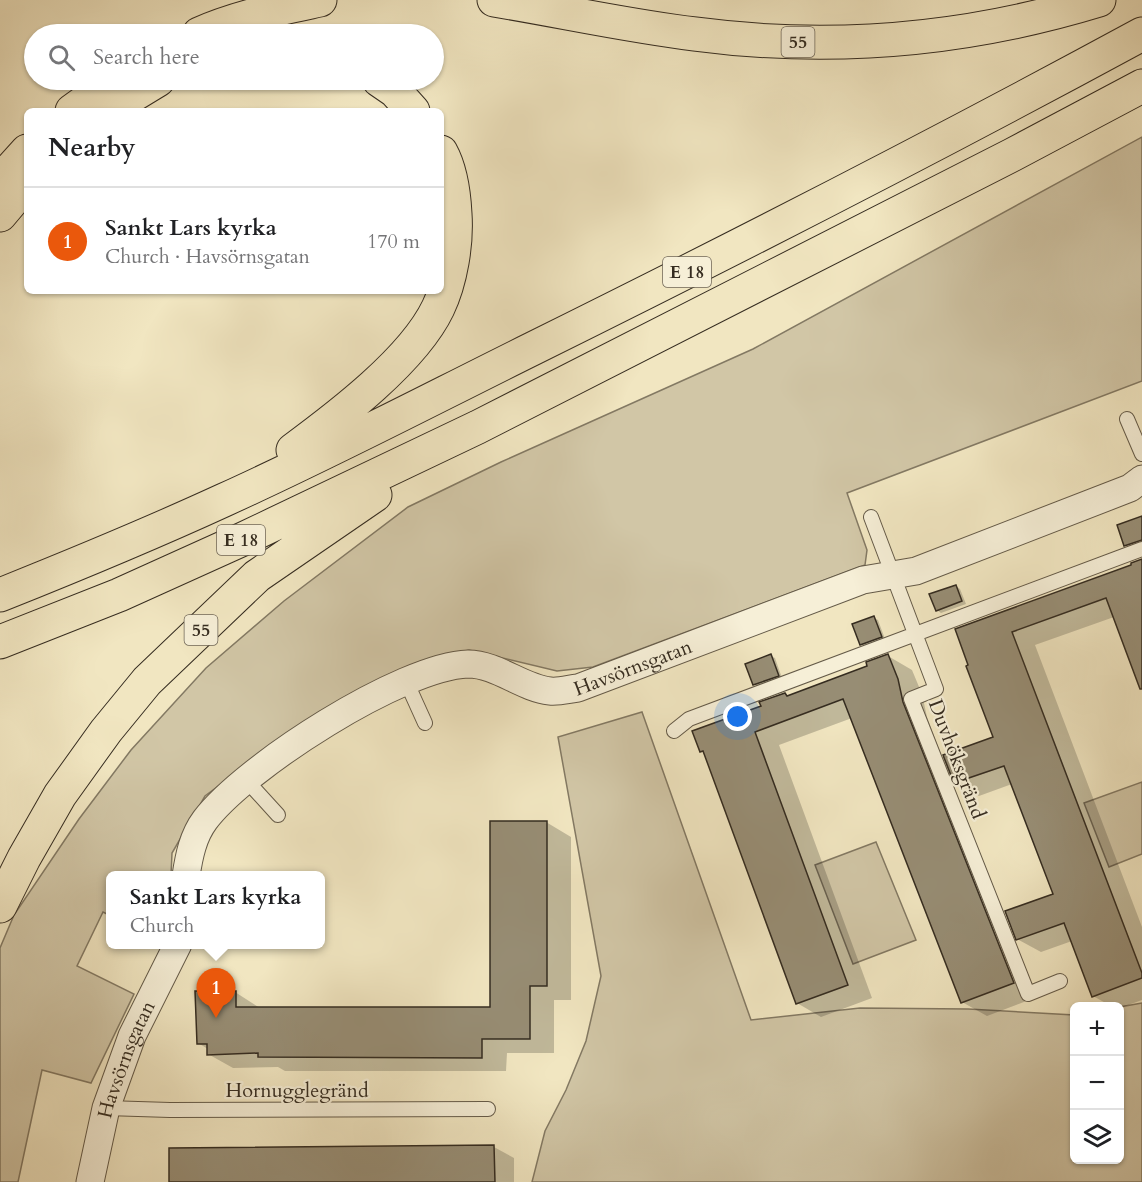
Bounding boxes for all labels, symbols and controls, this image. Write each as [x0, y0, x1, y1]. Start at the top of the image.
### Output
search box [24, 24, 444, 90]
road number: 55 [782, 27, 814, 57]
icon: search [45, 41, 78, 74]
text: Search here [93, 42, 200, 72]
text: Nearby [48, 130, 136, 165]
text: Sankt Lars kyrka [105, 213, 277, 243]
text: 1 [62, 228, 73, 255]
text: 170 m [367, 228, 420, 255]
text: Church · Havsörnsgatan [105, 243, 310, 270]
road number: E 18 [663, 257, 711, 287]
road number: E 18 [217, 525, 265, 555]
road number: 55 [184, 615, 218, 645]
street label: Havsörnsgatan [570, 632, 696, 702]
street label: Duvhöksgränd [922, 695, 992, 823]
your location [723, 702, 752, 731]
popup [106, 871, 325, 949]
text: Sankt Lars kyrka [130, 882, 301, 912]
text: Church [130, 912, 194, 939]
pin: 1 [196, 968, 236, 1018]
street label: Havsörnsgatan [91, 995, 161, 1121]
map controls [1070, 1002, 1124, 1164]
button: + [1070, 1002, 1124, 1056]
button: − [1070, 1056, 1124, 1110]
street label: Hornugglegränd [225, 1077, 369, 1104]
button: layers [1070, 1110, 1124, 1164]

